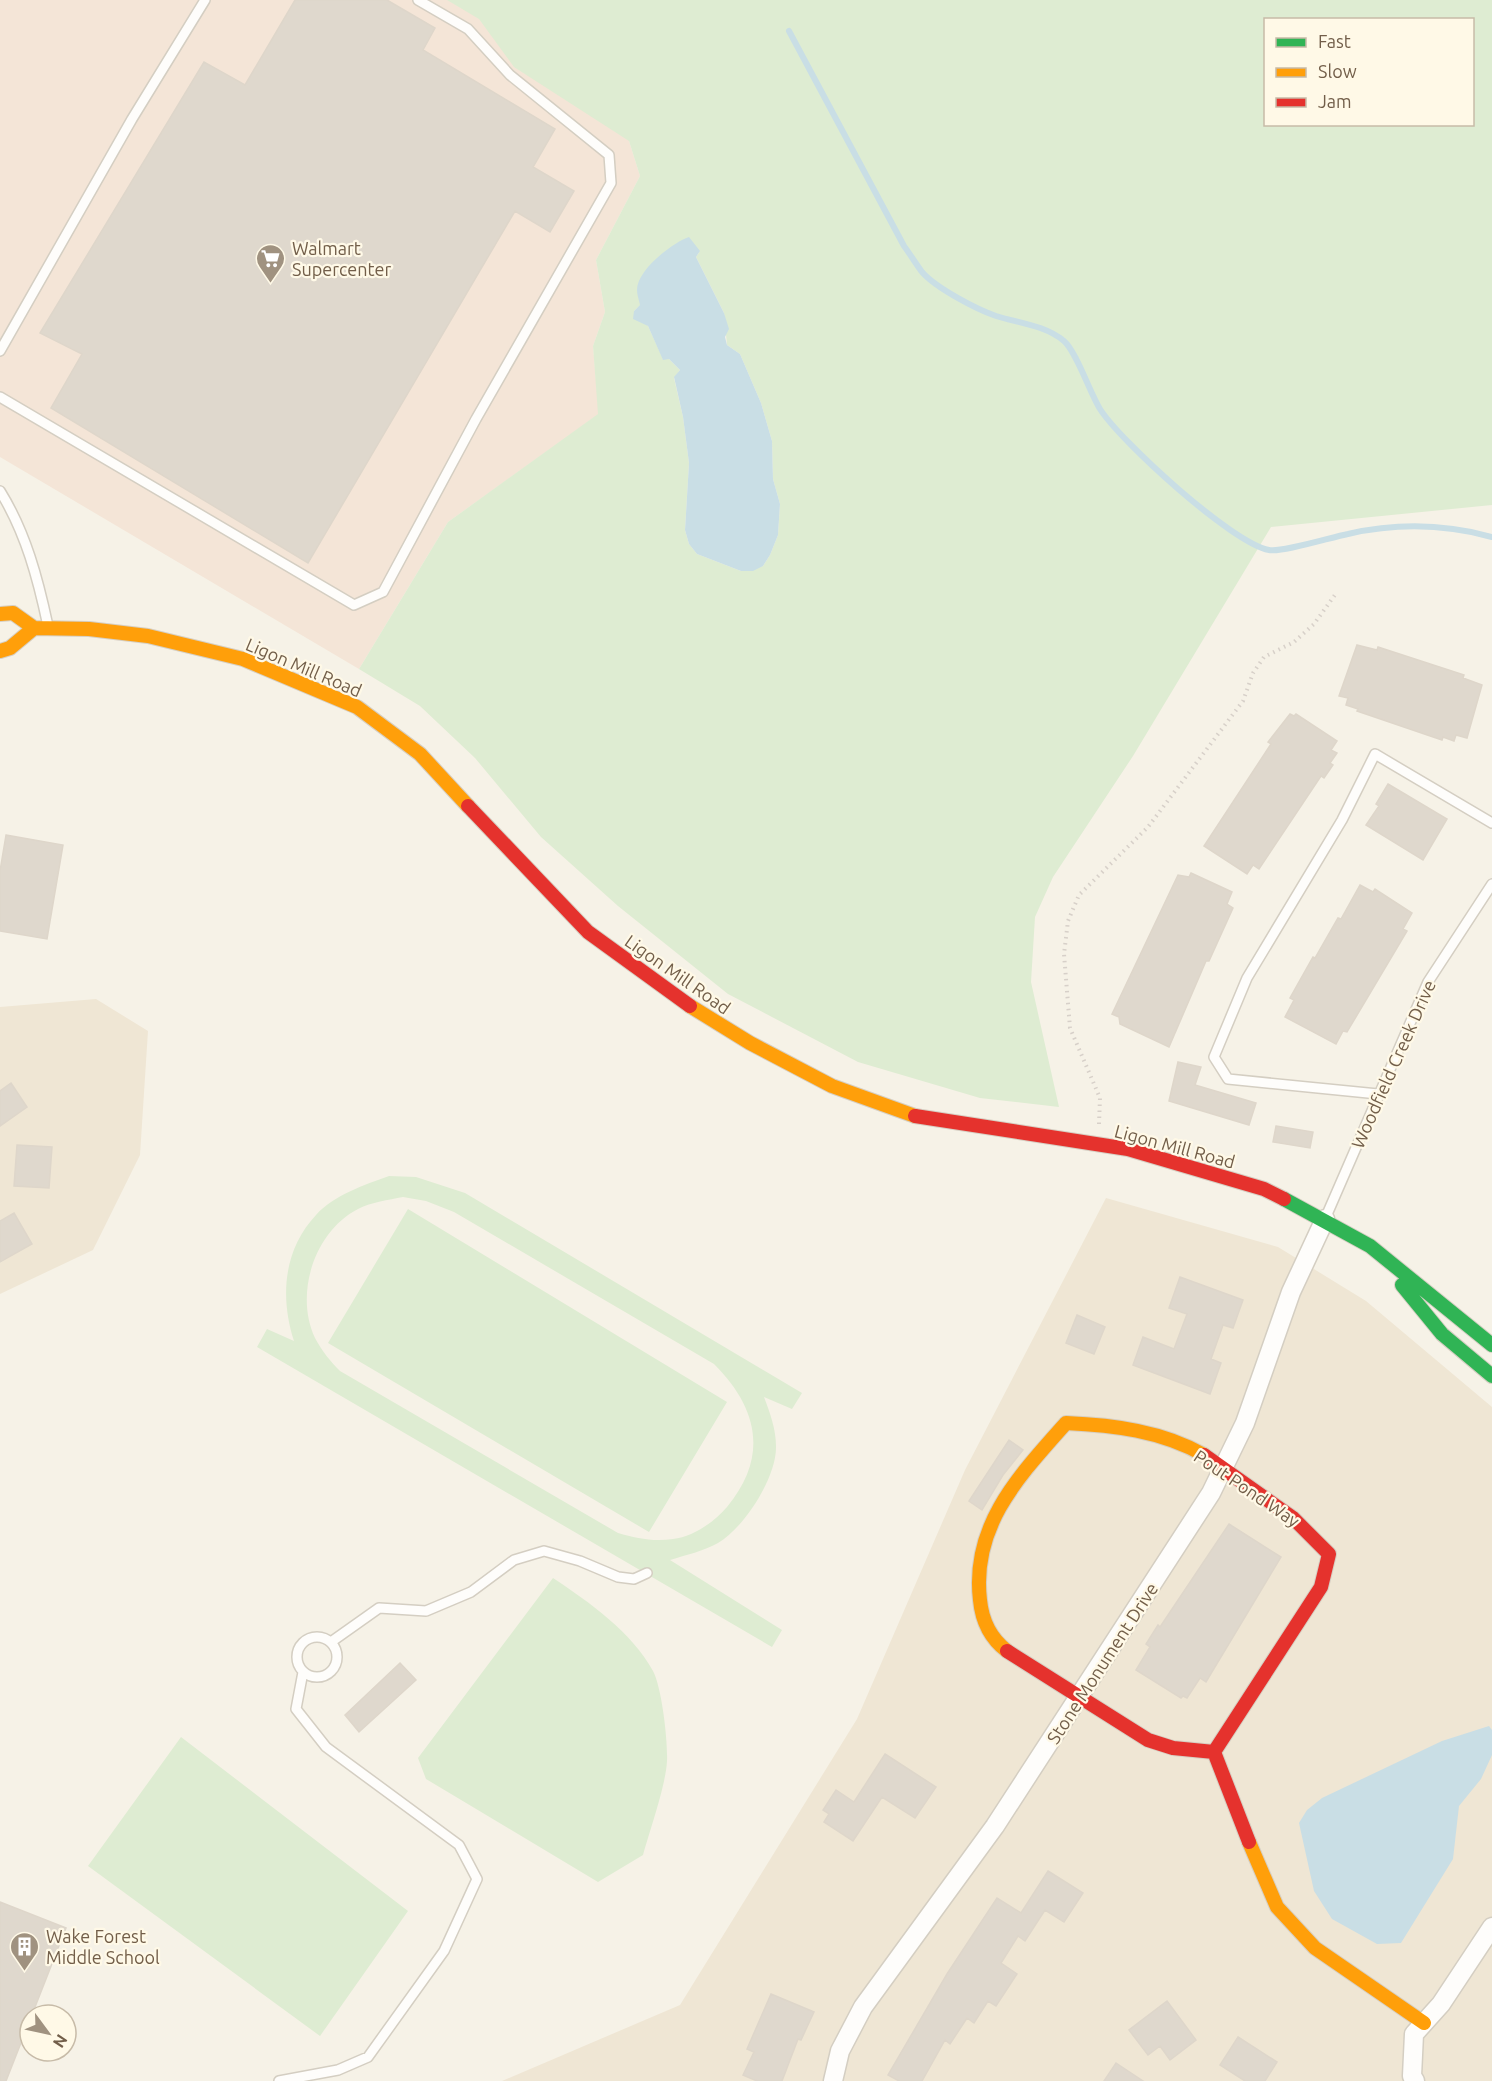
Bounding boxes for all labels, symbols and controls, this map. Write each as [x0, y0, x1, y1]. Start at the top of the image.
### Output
legend [1264, 18, 1474, 126]
text: Fast [1318, 31, 1351, 51]
text: Slow [1318, 61, 1357, 81]
text: Jam [1318, 91, 1352, 111]
place label: Walmart Supercenter [292, 238, 391, 279]
supermarket icon: Walmart Supercenter [255, 242, 287, 284]
street label: Ligon Mill Road [243, 634, 365, 700]
street label: Ligon Mill Road [622, 930, 734, 1018]
street label: Woodfield Creek Drive [1347, 977, 1439, 1151]
street label: Ligon Mill Road [1113, 1120, 1237, 1172]
street label: Pout Pond Way [1191, 1445, 1304, 1531]
street label: Stone Monument Drive [1043, 1579, 1161, 1747]
place label: Wake Forest Middle School [46, 1926, 160, 1967]
building icon: Wake Forest Middle School [9, 1930, 41, 1972]
north arrow [18, 2003, 78, 2063]
text: N [50, 2031, 71, 2051]

